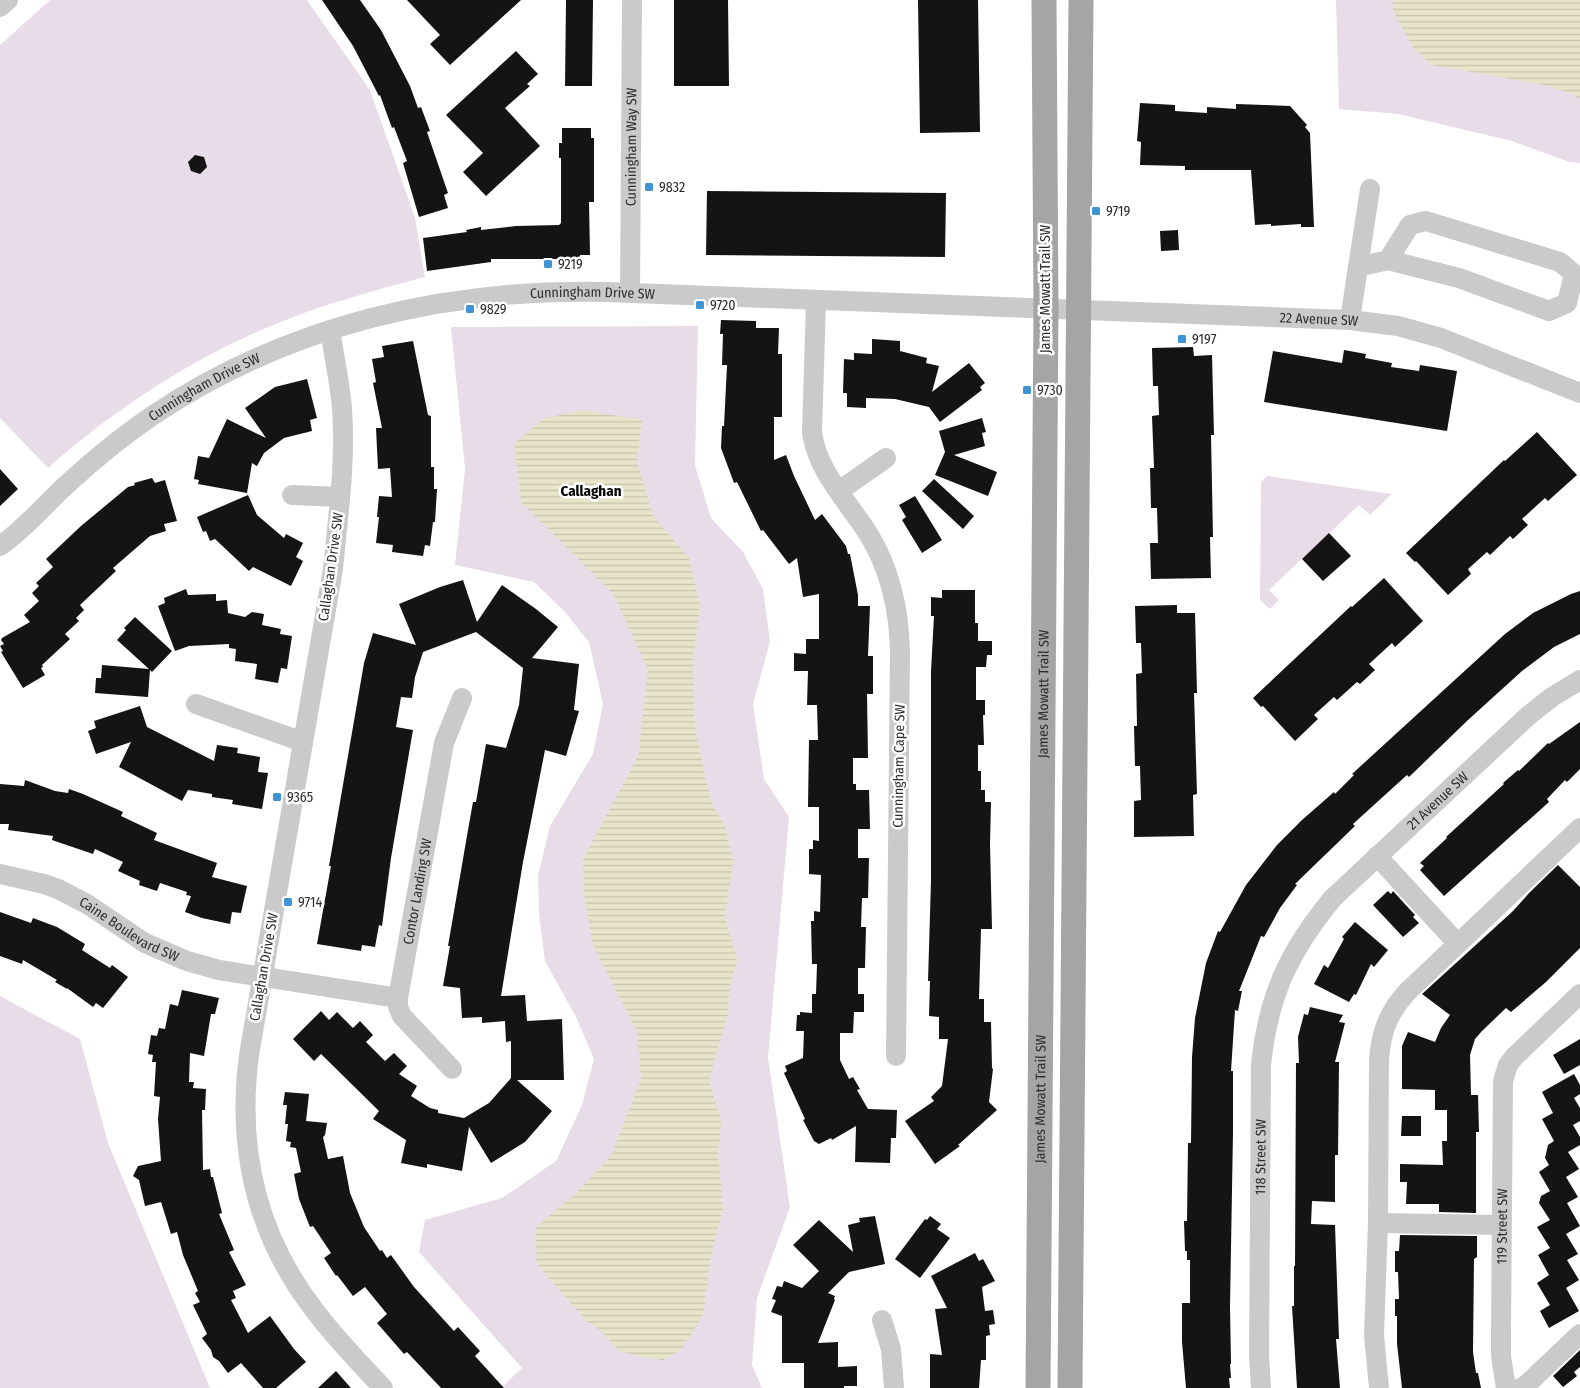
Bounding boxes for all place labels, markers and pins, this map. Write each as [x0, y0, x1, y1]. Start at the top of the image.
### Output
place label: 9832 [659, 179, 685, 196]
marker: 9832 [643, 181, 655, 193]
place label: 9719 [1106, 203, 1131, 220]
marker: 9719 [1090, 205, 1102, 217]
place label: 9219 [558, 256, 583, 273]
marker: 9219 [542, 258, 554, 270]
place label: 9720 [710, 297, 736, 314]
marker: 9720 [694, 299, 706, 311]
place label: 9829 [480, 301, 507, 318]
marker: 9829 [464, 303, 476, 315]
place label: 9197 [1192, 331, 1217, 348]
marker: 9197 [1176, 333, 1188, 345]
place label: 9730 [1037, 382, 1063, 399]
marker: 9730 [1021, 384, 1033, 396]
place label: 9365 [287, 789, 313, 806]
marker: 9365 [271, 791, 283, 803]
place label: 9714 [298, 894, 323, 911]
marker: 9714 [282, 896, 294, 908]

